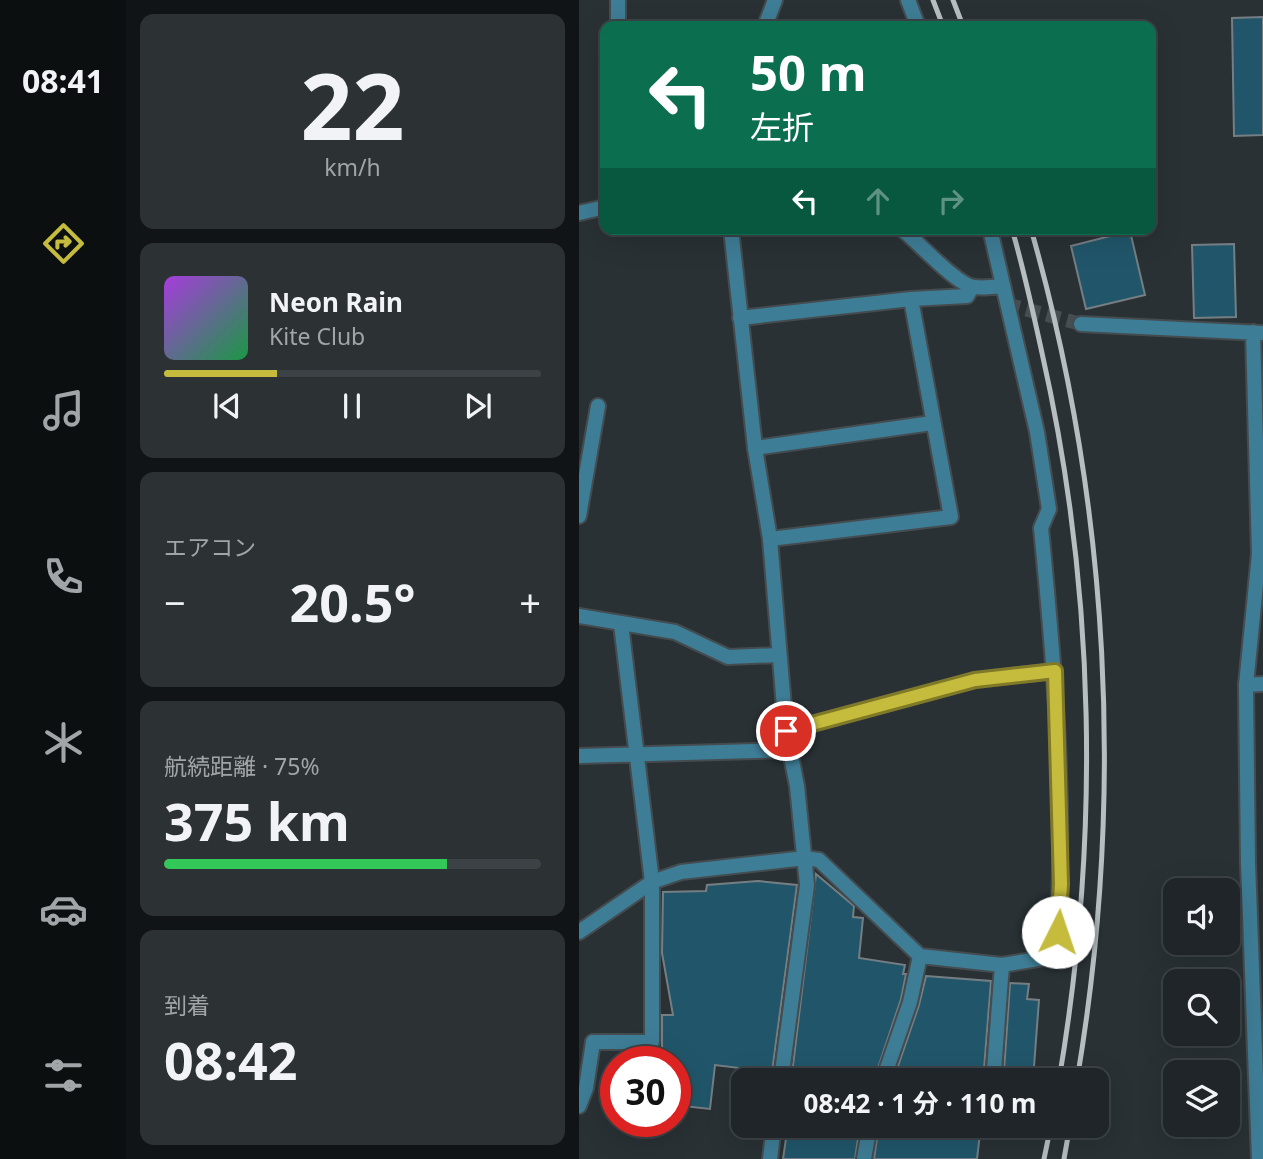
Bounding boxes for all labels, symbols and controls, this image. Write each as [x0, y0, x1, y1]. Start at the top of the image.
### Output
text: 50 m [750, 39, 867, 105]
text: 22 [300, 43, 405, 167]
icon: left [635, 49, 726, 140]
text: 08:41 [22, 59, 104, 102]
text: 左折 [750, 105, 814, 148]
text: km/h [324, 151, 381, 183]
icon: left [786, 182, 824, 220]
icon: ahead [859, 182, 897, 220]
icon: right [932, 182, 970, 220]
icon: directions [39, 219, 88, 268]
text: Neon Rain [269, 284, 403, 320]
text: Kite Club [269, 320, 365, 352]
icon: music [39, 386, 88, 435]
icon: previous [208, 387, 246, 425]
icon: pause [333, 387, 371, 425]
icon: next [459, 387, 497, 425]
text: エアコン [164, 531, 256, 563]
icon: phone [39, 552, 88, 601]
text: 20.5° [290, 566, 415, 637]
text: − [164, 576, 186, 628]
text: + [519, 576, 541, 628]
pin [756, 701, 816, 761]
icon: arrive [767, 712, 805, 750]
icon: climate [39, 718, 88, 767]
text: 航続距離 · 75% [164, 750, 320, 782]
text: 375 km [164, 785, 350, 856]
map controls [1163, 878, 1240, 1137]
button: sound [1163, 878, 1240, 955]
icon: car [39, 885, 88, 934]
position arrow [1021, 895, 1095, 969]
button: search [1163, 969, 1240, 1046]
text: 到着 [164, 989, 210, 1021]
text: 08:42 [164, 1024, 298, 1095]
speed limit sign: 30 [600, 1046, 691, 1137]
icon: filters [39, 1051, 88, 1100]
button: layers [1163, 1060, 1240, 1137]
text: 08:42 · 1 分 · 110 m [804, 1085, 1036, 1121]

